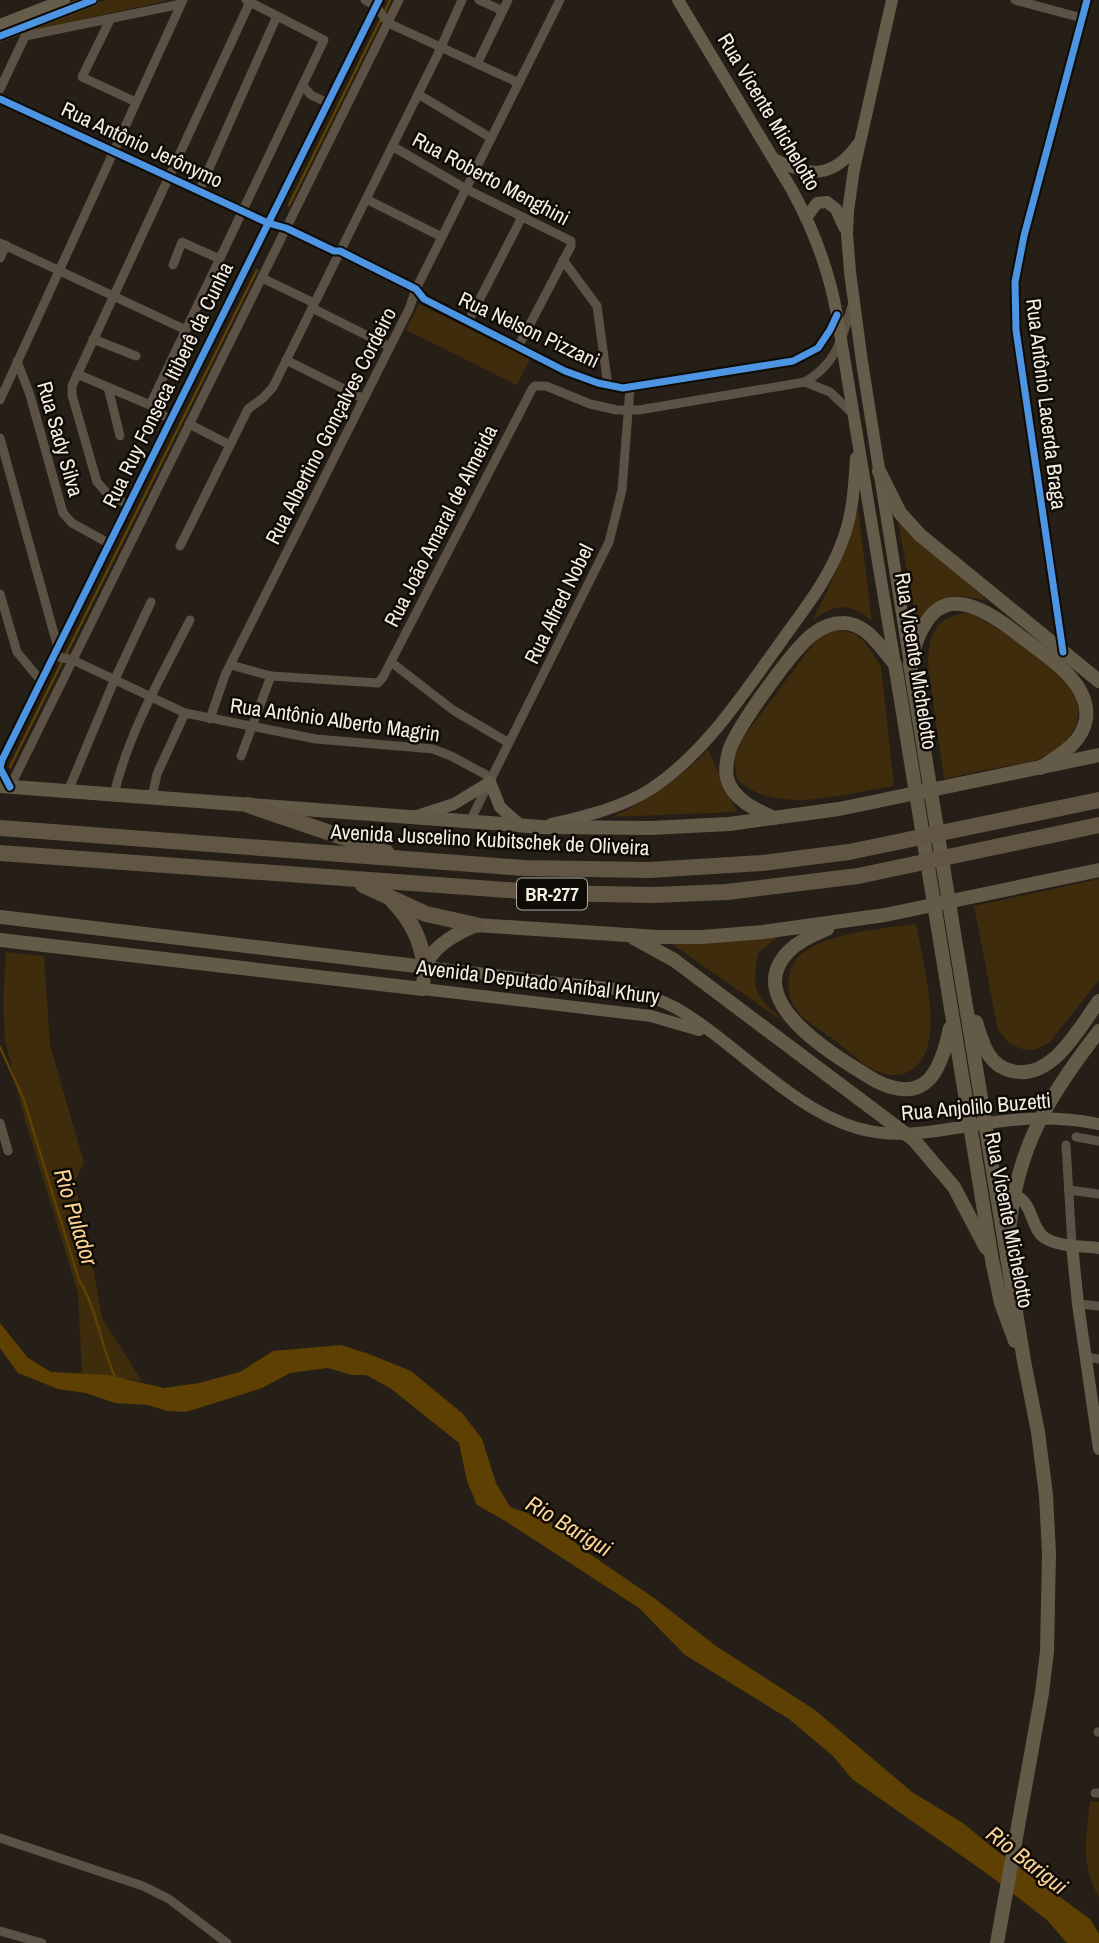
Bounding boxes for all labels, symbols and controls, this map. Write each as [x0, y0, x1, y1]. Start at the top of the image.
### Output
street label: Rua Vicente Michelotto [711, 28, 828, 196]
street label: Rua Antônio Jerônymo [57, 94, 228, 195]
street label: Rua Roberto Menghini [408, 125, 575, 232]
street label: Rua Ruy Fonseca Itiberê da Cunha [95, 257, 240, 513]
street label: Rua Nelson Pizzani [454, 284, 604, 375]
street label: Rua Antônio Lacerda Braga [1019, 297, 1074, 512]
street label: Rua Albertino Gonçalves Cordeiro [258, 302, 403, 549]
street label: Rua Sady Silva [30, 378, 91, 500]
street label: Rua João Amaral de Almeida [377, 419, 504, 632]
street label: Rua Alfred Nobel [517, 539, 600, 669]
street label: Rua Vicente Michelotto [888, 570, 945, 751]
street label: Rua Antônio Alberto Magrin [228, 690, 442, 749]
street label: Avenida Juscelino Kubitschek de Oliveira [329, 817, 651, 862]
road number: BR-277 [517, 878, 587, 909]
street label: Avenida Deputado Aníbal Khury [414, 952, 662, 1011]
street label: Rua Anjolilo Buzetti [900, 1086, 1052, 1127]
street label: Rua Vicente Michelotto [978, 1129, 1041, 1310]
water label: Rio Pulador [47, 1165, 106, 1270]
water label: Rio Barigui [520, 1488, 619, 1564]
water label: Rio Barigui [980, 1818, 1075, 1902]

